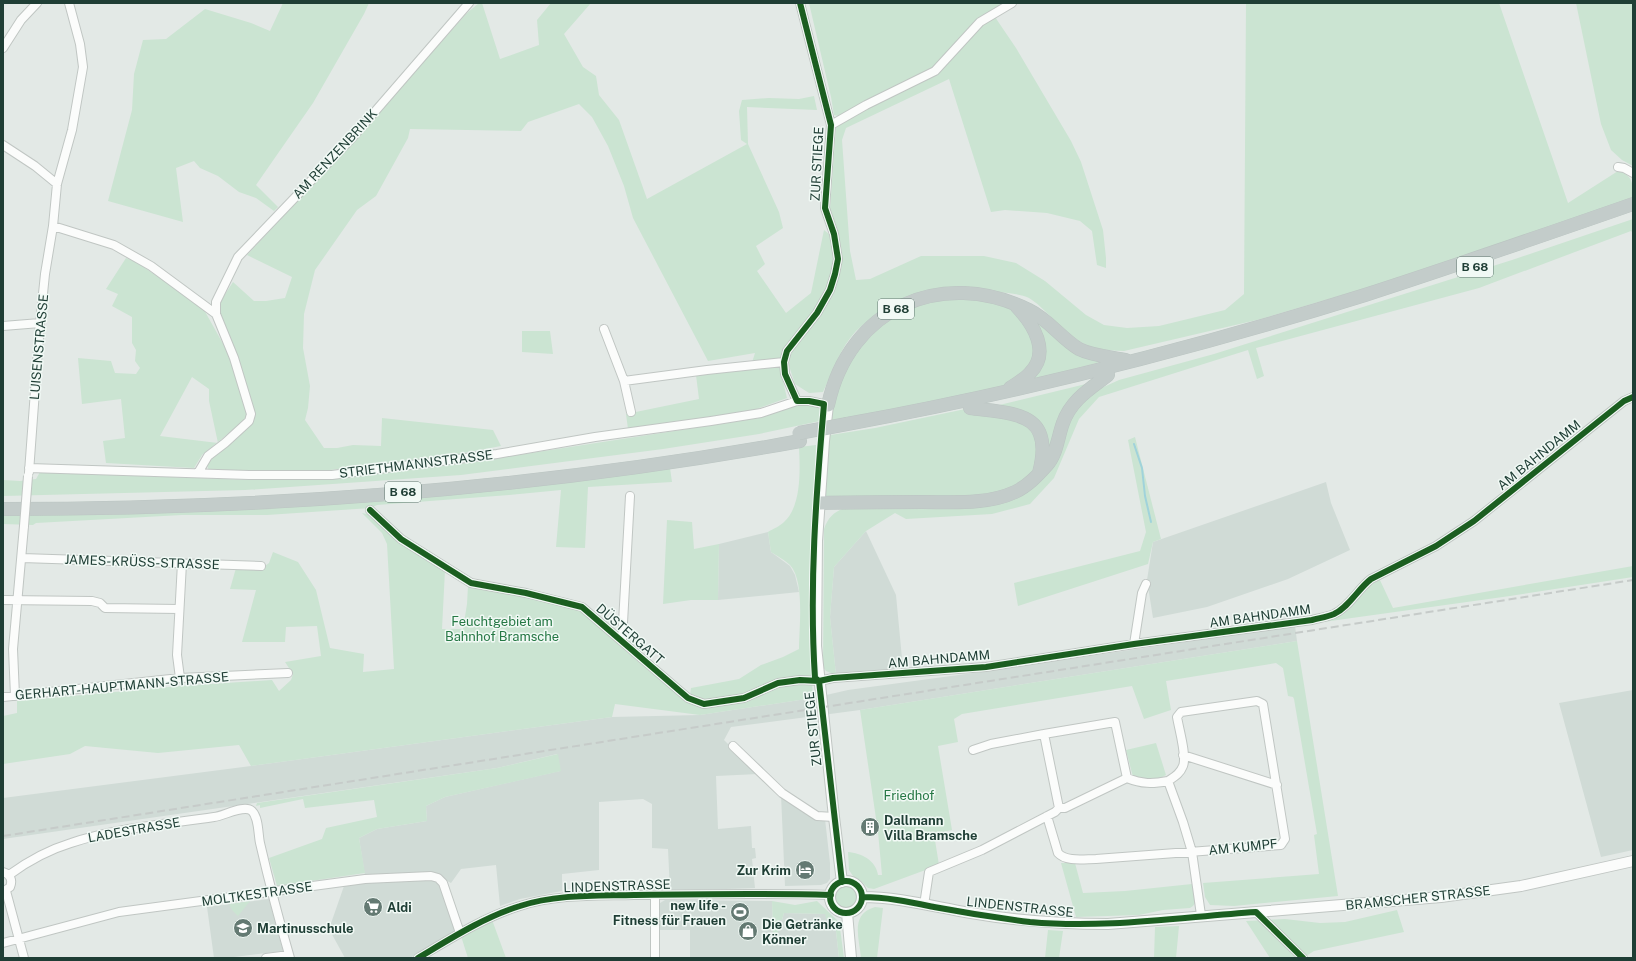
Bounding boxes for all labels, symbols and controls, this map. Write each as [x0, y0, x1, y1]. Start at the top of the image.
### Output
street label: AM RENZENBRINK [290, 106, 380, 202]
street label: ZUR STIEGE [808, 126, 826, 202]
road number: B 68 [1457, 257, 1493, 277]
street label: LUISENSTRASSE [27, 293, 51, 401]
road number: B 68 [878, 299, 914, 319]
street label: AM BAHNDAMM [1494, 417, 1584, 493]
street label: STRIETHMANNSTRASSE [338, 447, 494, 481]
road number: B 68 [385, 482, 421, 502]
street label: JAMES-KRÜSS-STRASSE [64, 552, 220, 572]
street label: DÜSTERGATT [593, 601, 667, 668]
street label: AM BAHNDAMM [1208, 601, 1312, 631]
park label: Feuchtgebiet am Bahnhof Bramsche [445, 614, 559, 644]
street label: AM BAHNDAMM [887, 647, 991, 671]
street label: GERHART-HAUPTMANN-STRASSE [14, 669, 230, 703]
street label: ZUR STIEGE [802, 691, 824, 767]
park label: Friedhof [884, 788, 934, 803]
place label: Dallmann Villa Bramsche [884, 813, 977, 843]
street label: LADESTRASSE [87, 814, 181, 846]
building icon: Dallmann Villa Bramsche [859, 816, 881, 838]
street label: AM KUMPF [1208, 836, 1278, 858]
hotel icon: Zur Krim [794, 859, 816, 881]
place label: Zur Krim [736, 863, 791, 878]
street label: LINDENSTRASSE [563, 877, 671, 895]
street label: MOLTKESTRASSE [201, 879, 313, 909]
street label: BRAMSCHER STRASSE [1345, 883, 1491, 913]
street label: LINDENSTRASSE [966, 894, 1074, 920]
supermarket icon: Aldi [362, 896, 384, 918]
place label: new life - Fitness für Frauen [613, 898, 726, 928]
place label: Aldi [387, 900, 412, 915]
sports icon: new life - Fitness für Frauen [729, 901, 751, 923]
school or university icon: Martinusschule [232, 917, 254, 939]
place label: Die Getränke Könner [762, 917, 843, 947]
shop icon: Die Getränke Könner [737, 920, 759, 942]
place label: Martinusschule [257, 921, 354, 936]

